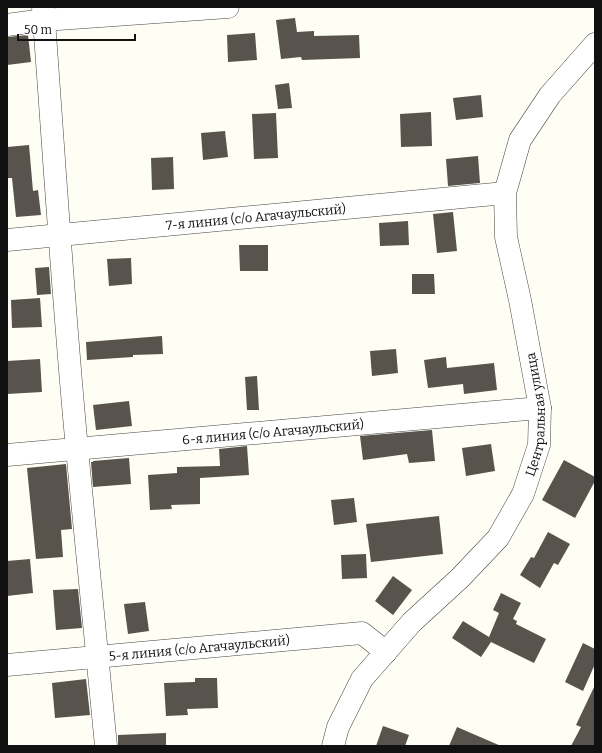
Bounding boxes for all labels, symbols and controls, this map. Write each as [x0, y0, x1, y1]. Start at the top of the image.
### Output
scale bar [18, 16, 135, 42]
text: 50 m [24, 23, 53, 37]
street label: 7-я линия (с/о Агачаульский) [165, 201, 347, 233]
street label: Центральная улица [522, 351, 548, 478]
street label: 6-я линия (с/о Агачаульский) [181, 417, 365, 448]
street label: 5-я линия (с/о Агачаульский) [108, 633, 290, 664]

